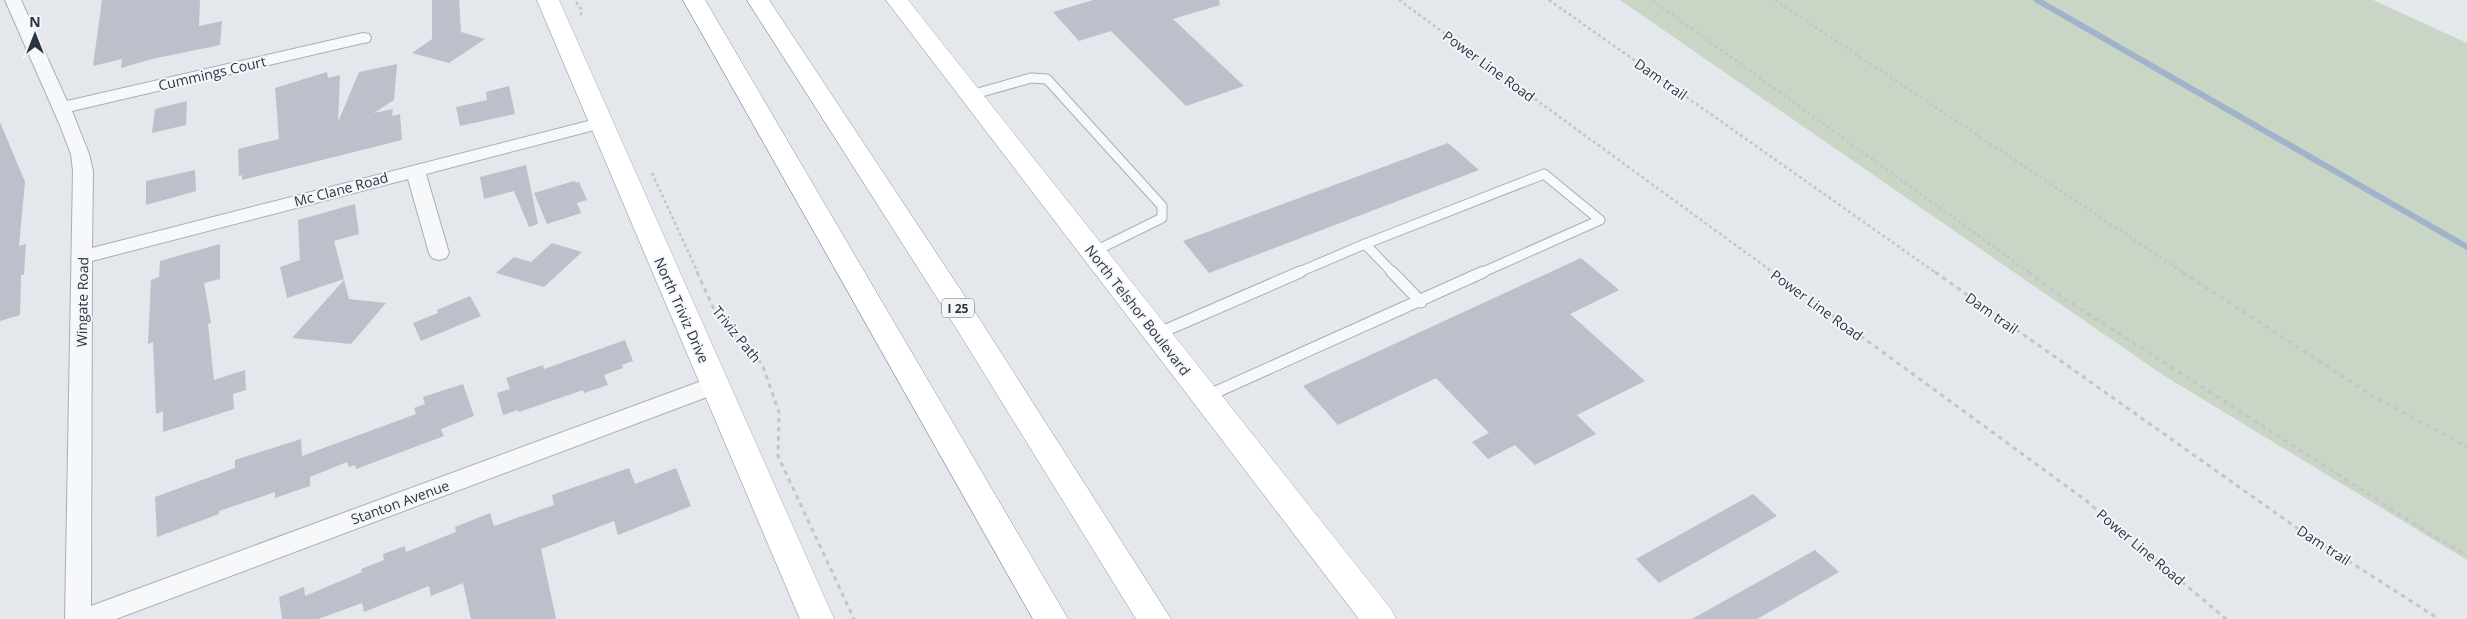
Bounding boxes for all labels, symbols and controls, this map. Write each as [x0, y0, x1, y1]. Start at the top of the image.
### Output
north arrow [10, 10, 60, 60]
text: N [29, 12, 41, 31]
street label: Power Line Road [1439, 26, 1539, 106]
street label: Cummings Court [156, 51, 268, 95]
street label: Dam trail [1631, 54, 1691, 104]
street label: Mc Clane Road [292, 167, 390, 211]
street label: North Telshor Boulevard [1081, 241, 1195, 379]
street label: North Triviz Drive [650, 254, 714, 366]
street label: Wingate Road [72, 257, 92, 347]
street label: Power Line Road [1767, 265, 1867, 345]
street label: Dam trail [1962, 288, 2022, 338]
road number: I 25 [942, 298, 974, 318]
street label: Triviz Path [708, 302, 766, 366]
street label: Stanton Avenue [348, 475, 452, 529]
street label: Power Line Road [2093, 505, 2189, 589]
street label: Dam trail [2294, 521, 2354, 569]

